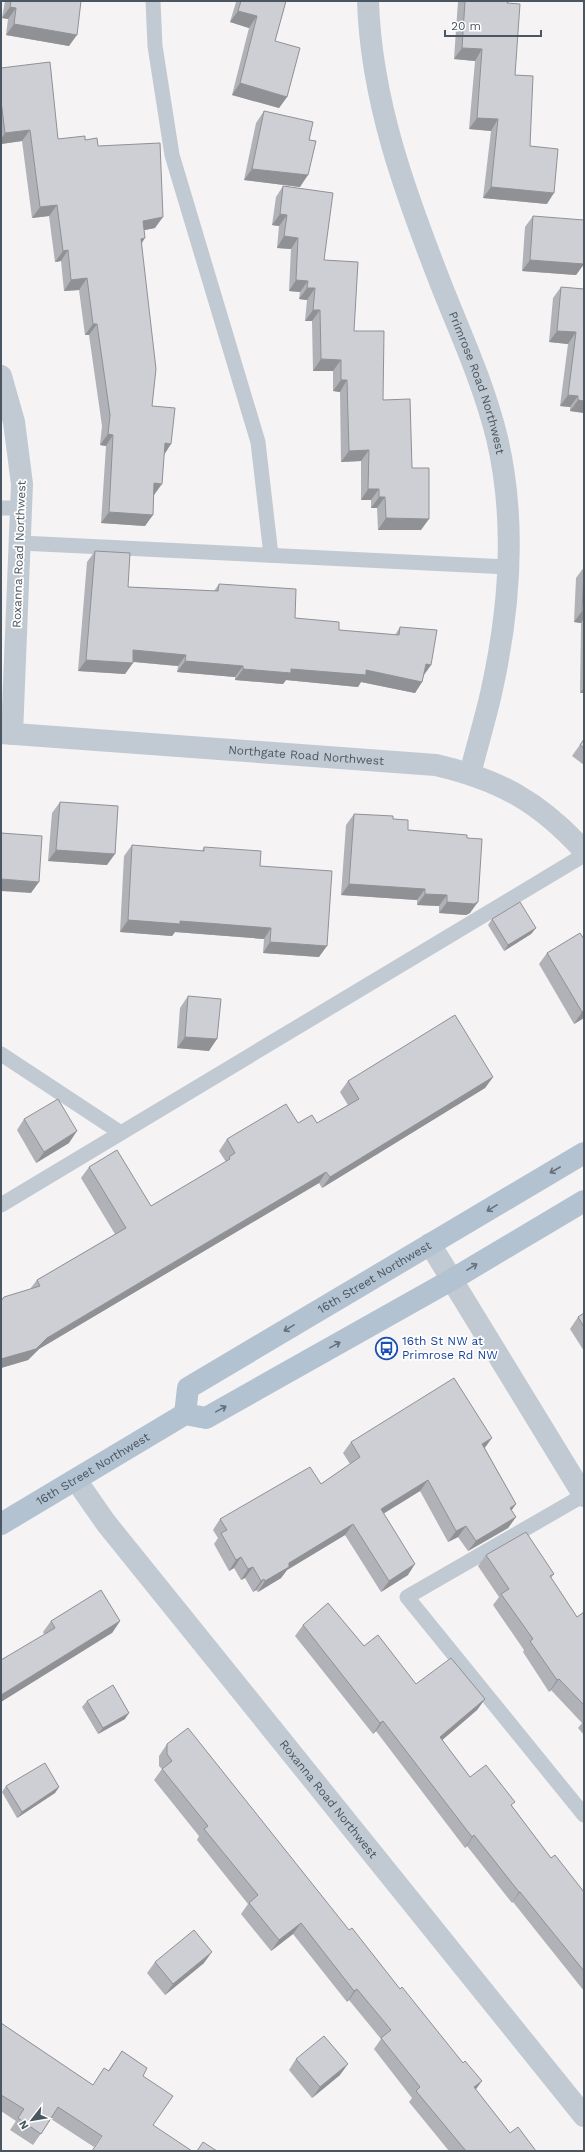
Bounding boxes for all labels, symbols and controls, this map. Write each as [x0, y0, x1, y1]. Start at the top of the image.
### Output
scale bar [445, 12, 541, 38]
text: 20 m [451, 19, 481, 33]
street label: Primrose Road Northwest [446, 309, 507, 455]
street label: Roxanna Road Northwest [9, 480, 29, 628]
street label: Northgate Road Northwest [228, 743, 385, 768]
one-way arrow [549, 1167, 561, 1175]
one-way arrow [486, 1204, 498, 1212]
street label: 16th Street Northwest [315, 1238, 434, 1316]
one-way arrow [466, 1263, 478, 1271]
one-way arrow [283, 1325, 295, 1333]
place label: 16th St NW at Primrose Rd NW [402, 1334, 498, 1362]
bus stop icon: 16th St NW at Primrose Rd NW [373, 1335, 399, 1361]
one-way arrow [329, 1341, 341, 1349]
one-way arrow [215, 1405, 227, 1413]
street label: 16th Street Northwest [34, 1430, 152, 1508]
street label: Roxanna Road Northwest [277, 1737, 380, 1861]
north arrow [12, 2100, 52, 2140]
text: N [16, 2118, 32, 2132]

